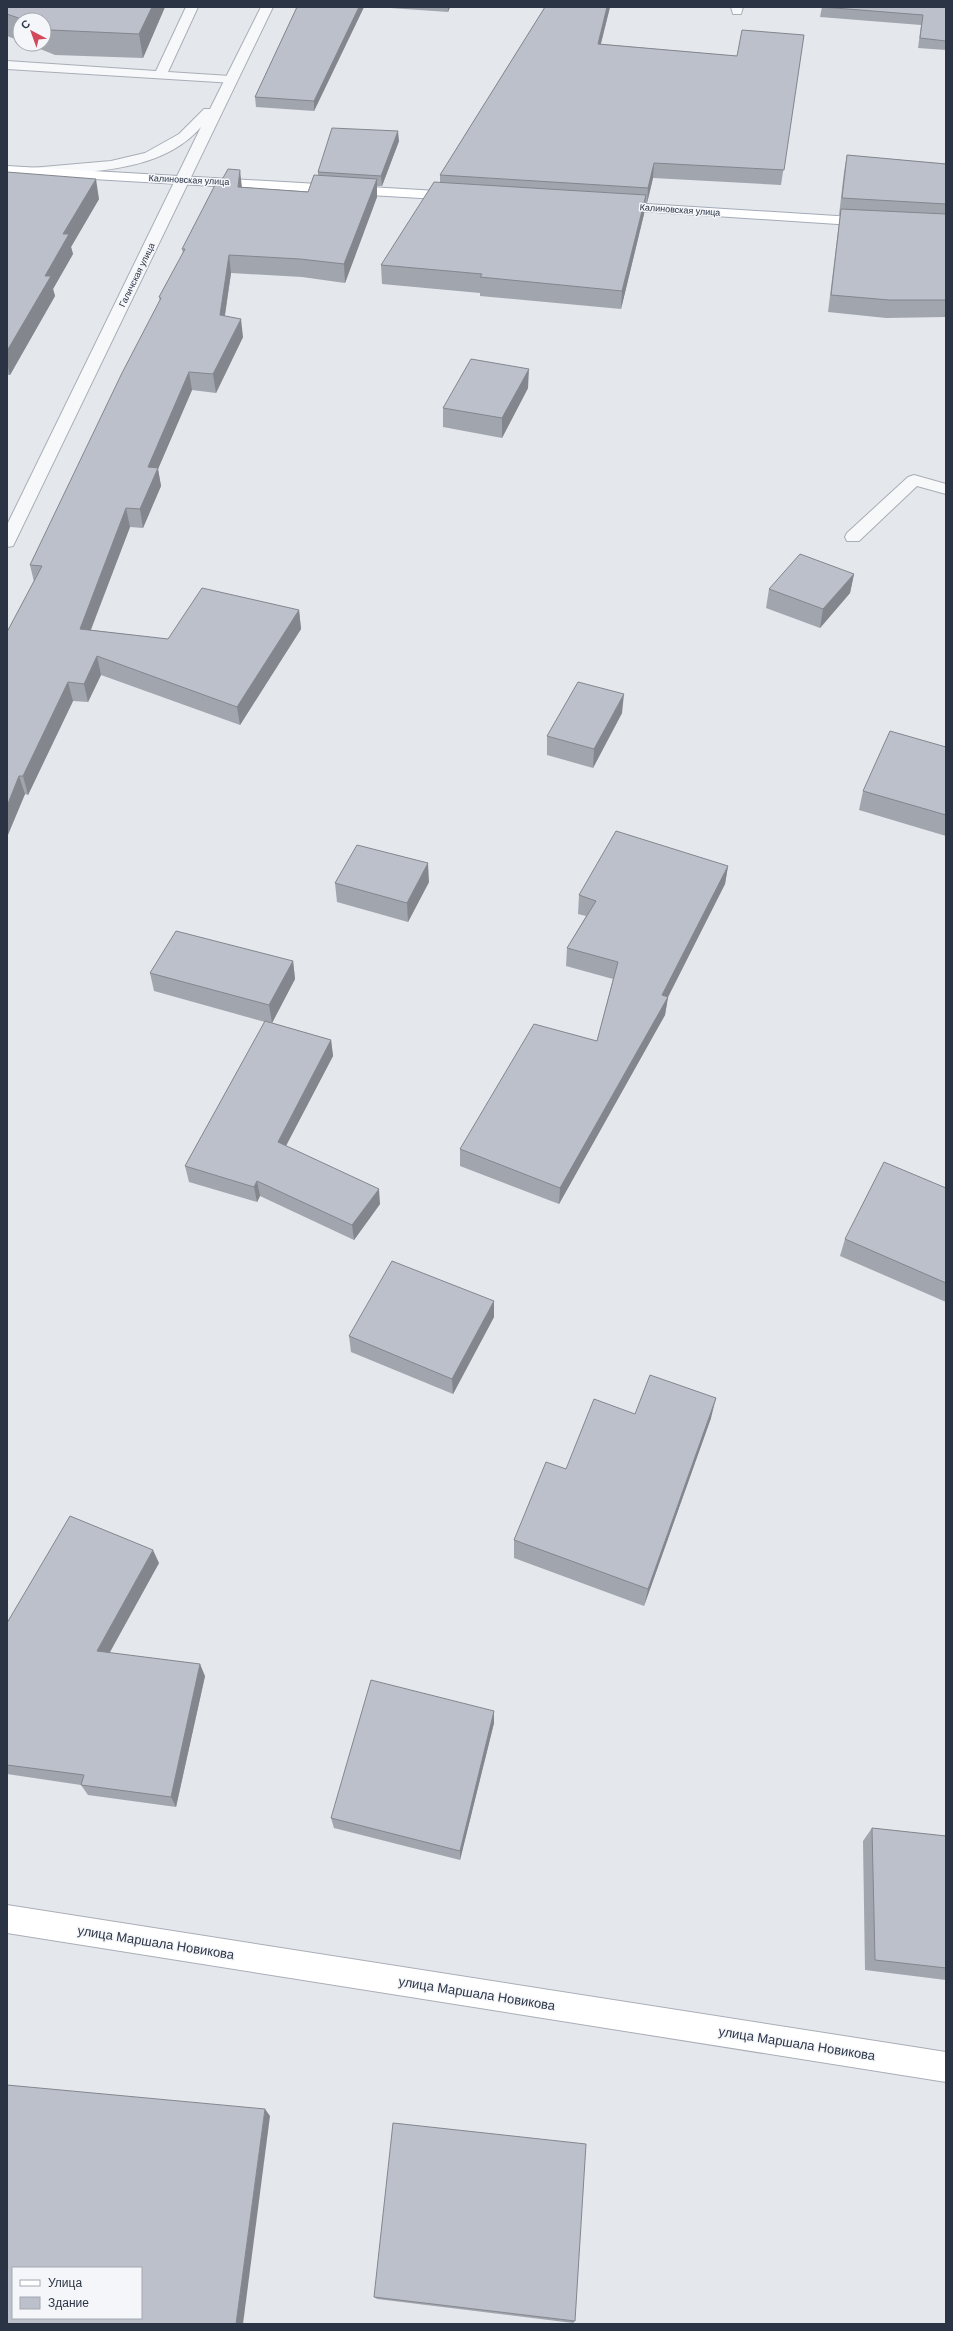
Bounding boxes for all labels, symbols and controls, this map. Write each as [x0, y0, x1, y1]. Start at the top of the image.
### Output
north arrow [12, 12, 52, 52]
text: С [18, 17, 33, 32]
street label: Калиновская улица [148, 172, 230, 188]
street label: Калиновская улица [639, 201, 721, 219]
street label: Галичская улица [116, 241, 158, 309]
street label: улица Маршала Новикова [76, 1922, 236, 1963]
street label: улица Маршала Новикова [397, 1973, 557, 2014]
street label: улица Маршала Новикова [717, 2023, 877, 2064]
legend [12, 2267, 142, 2319]
text: Улица [48, 2275, 82, 2291]
text: Здание [48, 2295, 89, 2311]

